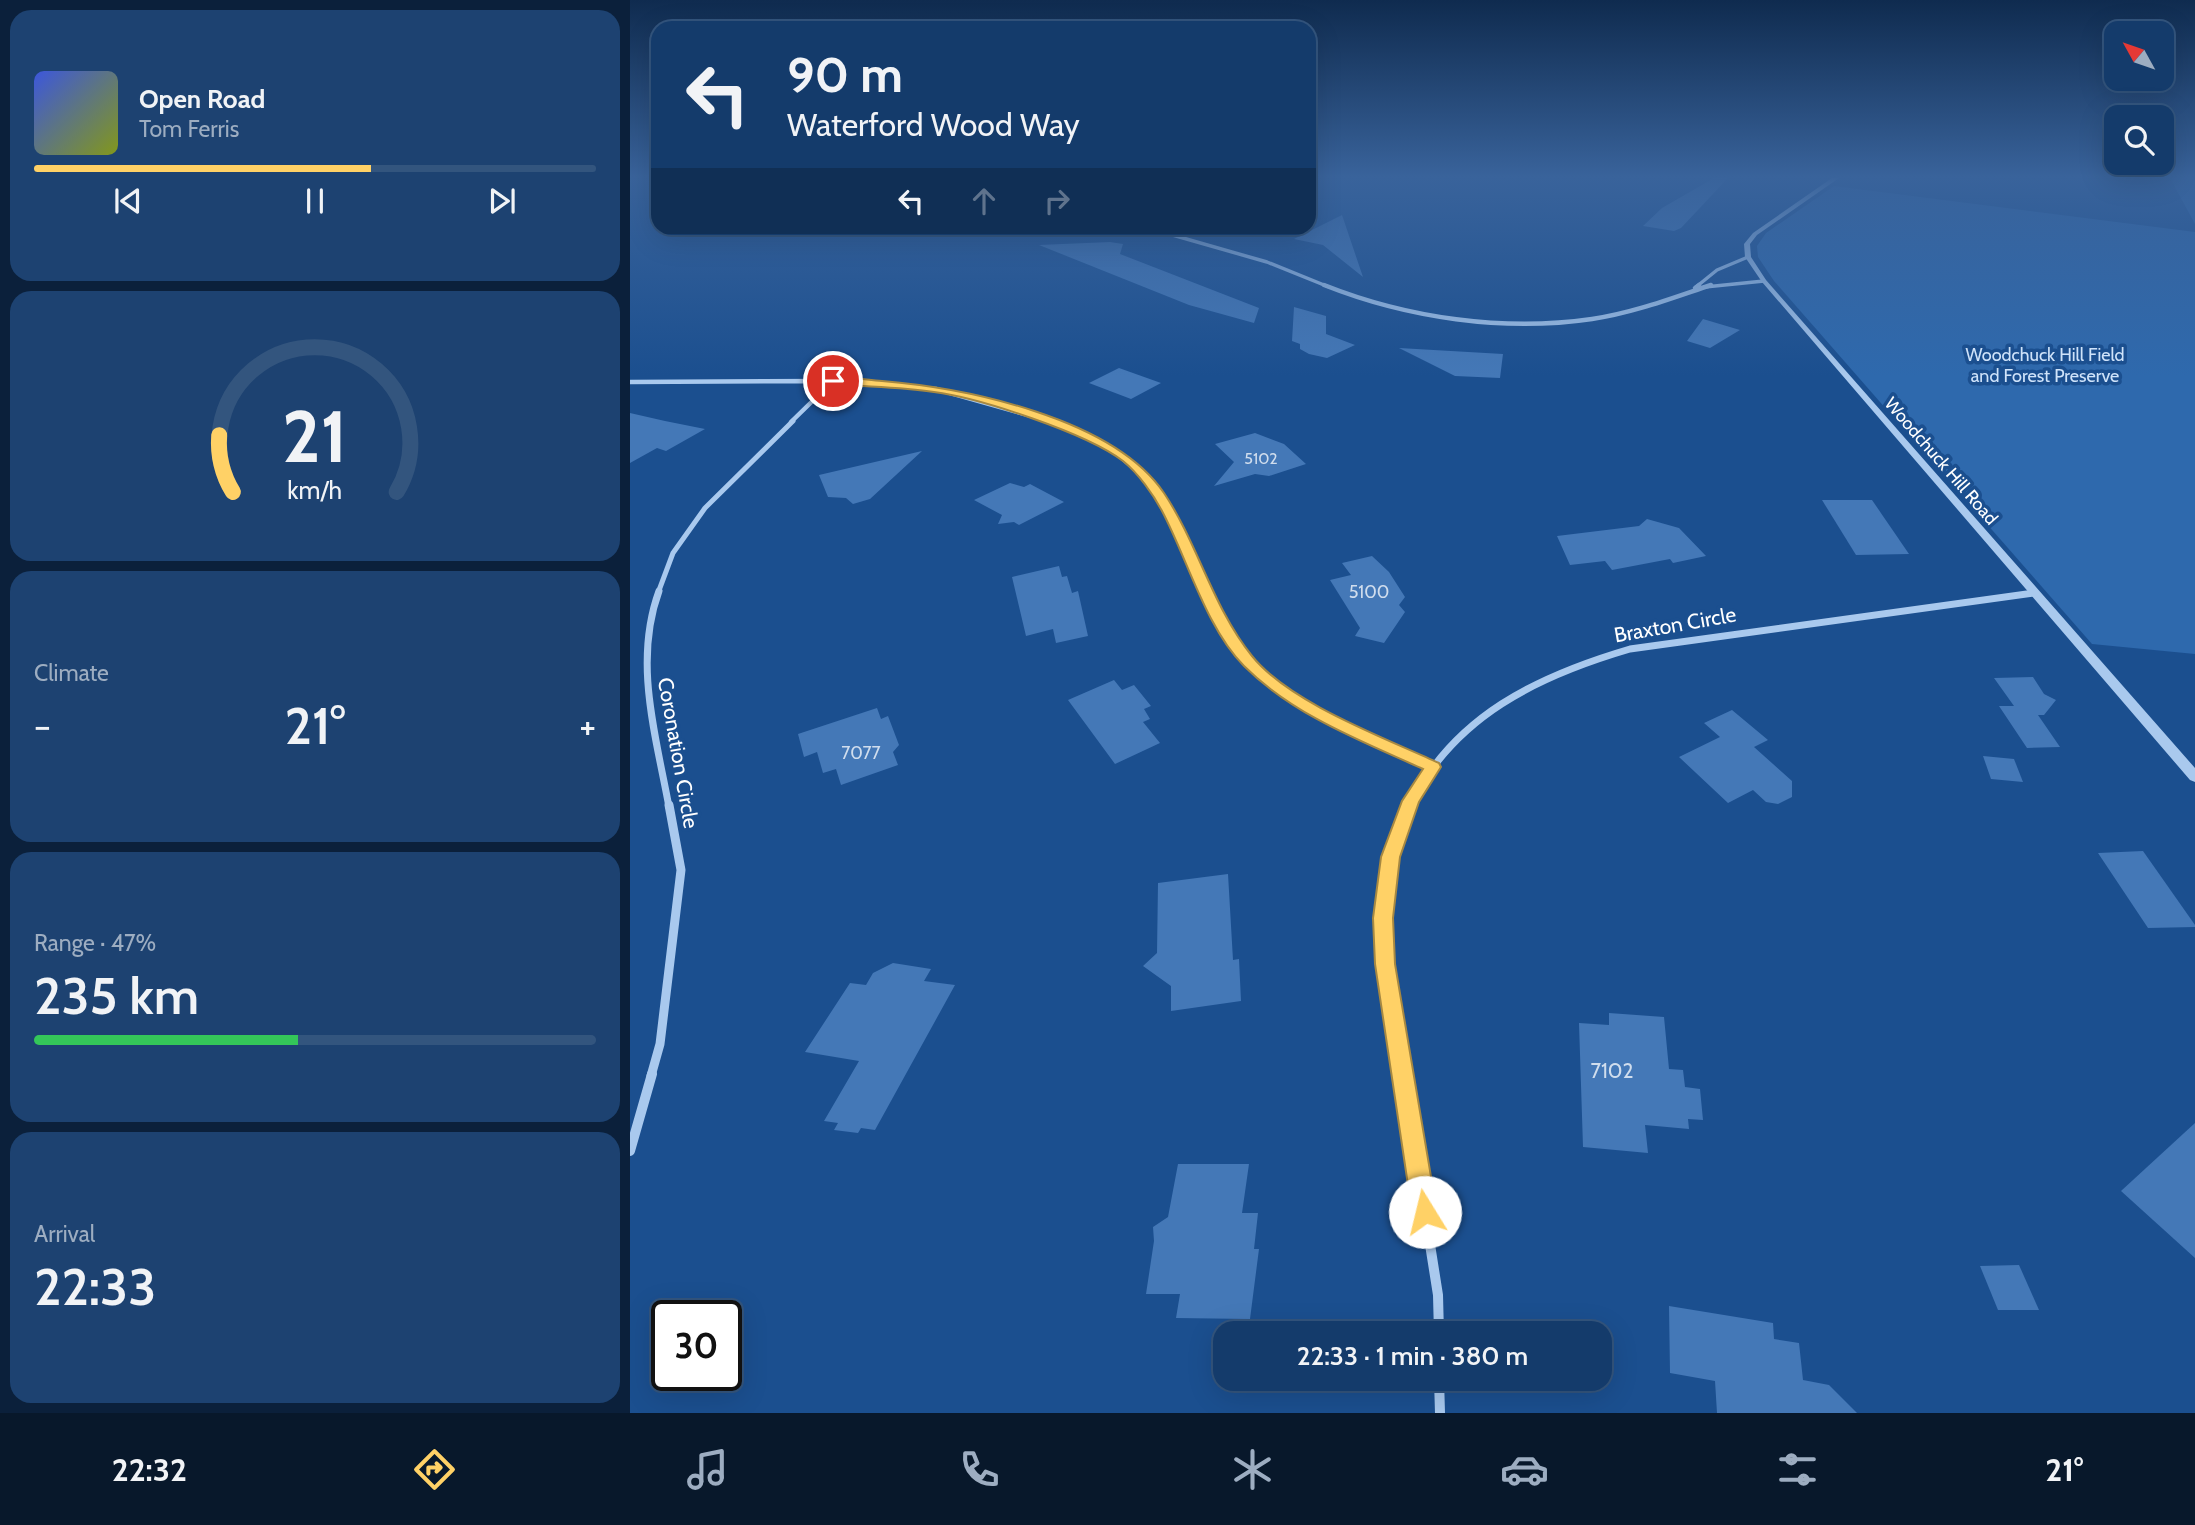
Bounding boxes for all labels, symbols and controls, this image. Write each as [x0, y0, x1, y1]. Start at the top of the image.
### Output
north arrow [2104, 21, 2174, 91]
map controls [2104, 21, 2174, 175]
text: 90 m [787, 45, 903, 104]
icon: left [672, 49, 763, 140]
text: Open Road [139, 83, 265, 115]
text: Waterford Wood Way [787, 105, 1080, 144]
button: search [2104, 105, 2174, 175]
text: Tom Ferris [139, 115, 239, 143]
icon: previous [109, 182, 147, 220]
icon: pause [296, 182, 334, 220]
icon: next [483, 182, 521, 220]
icon: left [892, 182, 930, 220]
icon: ahead [965, 182, 1003, 220]
icon: right [1038, 182, 1076, 220]
park label: Woodchuck Hill Field and Forest Preserve [1965, 344, 2125, 387]
pin [803, 351, 863, 411]
icon: arrive [814, 362, 852, 400]
text: 21 [282, 392, 348, 480]
street label: Woodchuck Hill Road [1880, 393, 2002, 529]
house number: 5102 [1244, 449, 1278, 468]
text: km/h [288, 475, 342, 505]
house number: 5100 [1349, 581, 1389, 603]
street label: Braxton Circle [1612, 601, 1738, 648]
text: Climate [34, 659, 109, 687]
street label: Coronation Circle [653, 676, 704, 831]
text: 21° [285, 694, 345, 757]
text: − [34, 702, 51, 749]
text: + [579, 702, 596, 749]
house number: 7077 [841, 742, 881, 764]
text: Range · 47% [34, 929, 156, 957]
text: 235 km [34, 964, 199, 1027]
house number: 7102 [1590, 1058, 1634, 1083]
position arrow [1388, 1175, 1462, 1249]
text: Arrival [34, 1220, 95, 1248]
text: 22:33 [34, 1255, 156, 1318]
speed limit sign: 30 [651, 1300, 742, 1391]
text: 22:33 · 1 min · 380 m [1297, 1340, 1528, 1372]
icon: directions [410, 1445, 459, 1494]
icon: music [683, 1445, 732, 1494]
icon: phone [955, 1445, 1004, 1494]
icon: climate [1228, 1445, 1277, 1494]
icon: car [1500, 1445, 1549, 1494]
icon: filters [1773, 1445, 1822, 1494]
text: 22:32 [112, 1450, 187, 1489]
text: 21° [2045, 1450, 2083, 1489]

